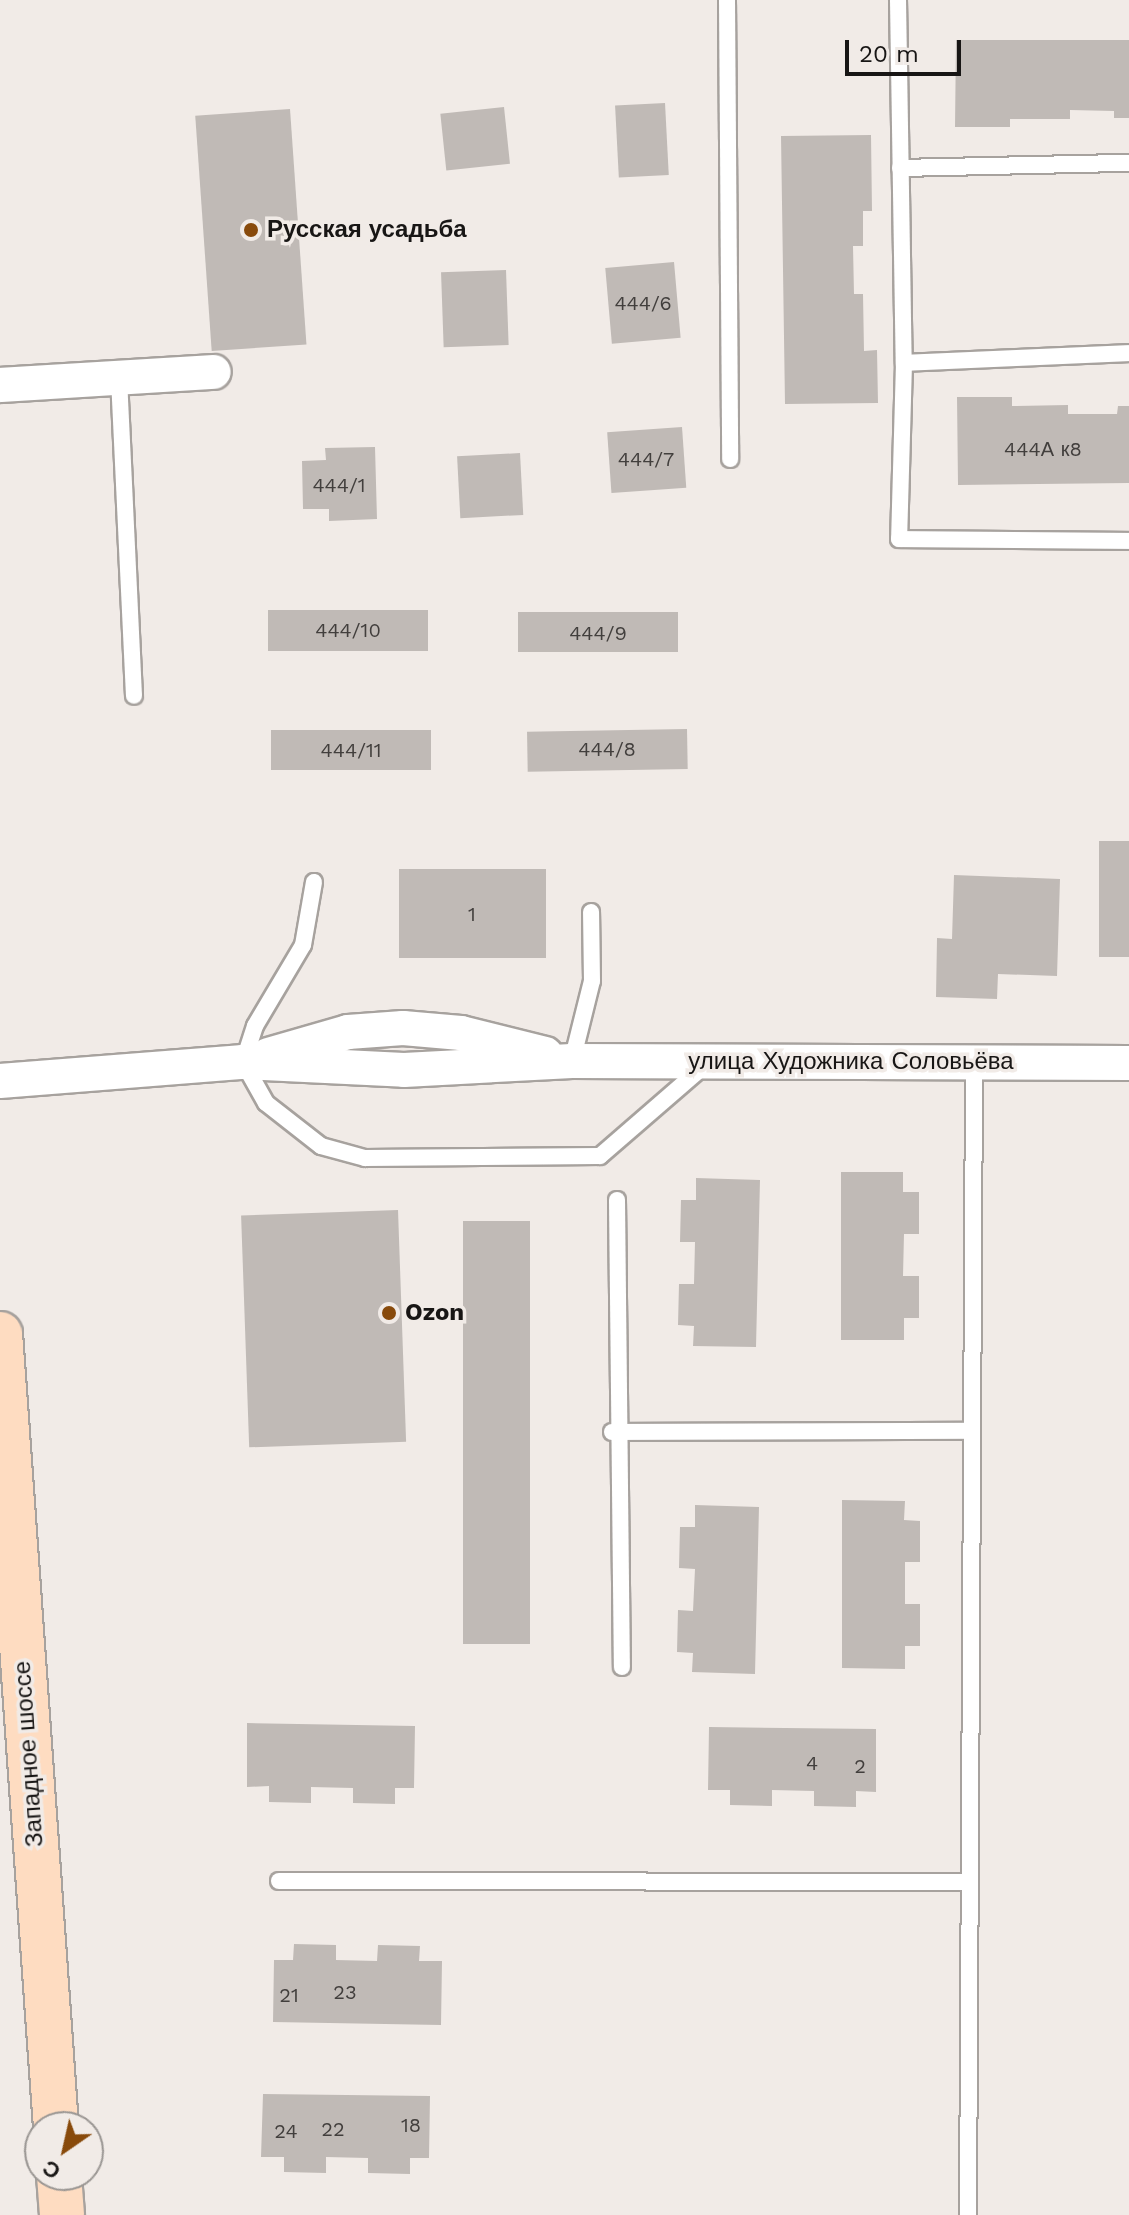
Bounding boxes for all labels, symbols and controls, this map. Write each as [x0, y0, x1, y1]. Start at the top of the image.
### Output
scale bar [849, 24, 965, 74]
text: 20 m [859, 40, 919, 68]
place label: Русская усадьба [267, 216, 467, 244]
marker: Русская усадьба [242, 221, 260, 239]
house number: 444/6 [614, 291, 672, 315]
house number: 444А к8 [1004, 437, 1082, 461]
house number: 444/7 [618, 447, 674, 471]
house number: 444/1 [312, 473, 366, 497]
house number: 444/10 [315, 618, 381, 642]
house number: 444/9 [569, 621, 627, 645]
house number: 444/8 [578, 737, 636, 761]
house number: 444/11 [321, 738, 381, 762]
house number: 1 [468, 902, 476, 926]
street label: улица Художника Соловьёва [688, 1048, 1014, 1076]
place label: Ozon [405, 1299, 464, 1327]
marker: Ozon [380, 1304, 398, 1322]
street label: Западное шоссе [8, 1660, 50, 1848]
house number: 4 [806, 1751, 818, 1775]
house number: 2 [854, 1754, 866, 1778]
house number: 23 [333, 1980, 357, 2004]
house number: 21 [279, 1983, 299, 2007]
north arrow [24, 2111, 104, 2191]
house number: 18 [401, 2113, 421, 2137]
house number: 22 [321, 2117, 345, 2141]
house number: 24 [274, 2119, 298, 2143]
text: С [38, 2155, 65, 2184]

